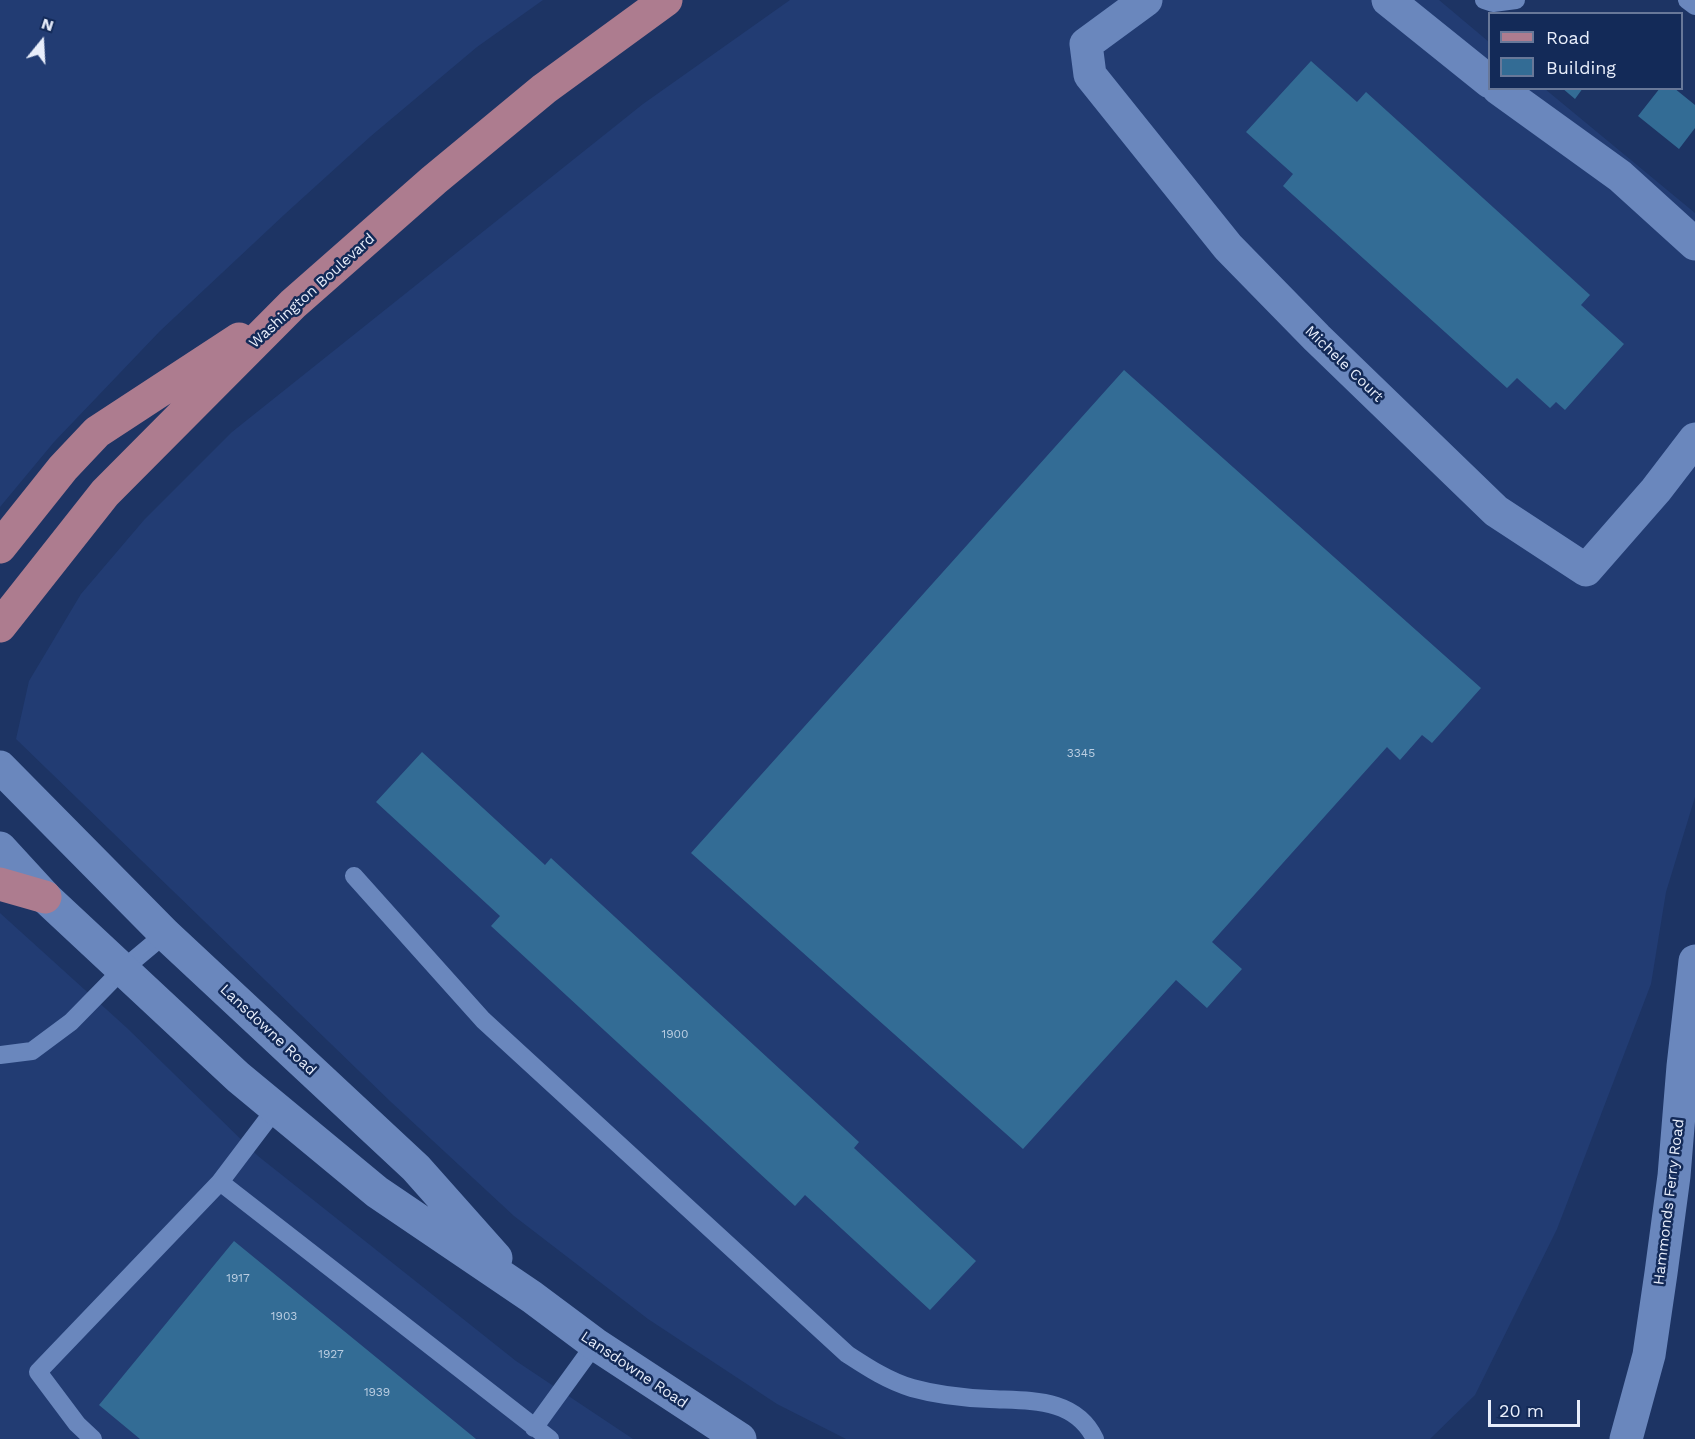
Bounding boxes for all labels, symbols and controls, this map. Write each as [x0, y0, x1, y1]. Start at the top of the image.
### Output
north arrow [12, 12, 72, 72]
legend [1488, 12, 1683, 90]
text: N [39, 14, 56, 35]
text: Road [1546, 27, 1590, 48]
text: Building [1546, 57, 1616, 78]
street label: Washington Boulevard [245, 230, 379, 352]
street label: Michele Court [1301, 322, 1387, 406]
house number: 3345 [1067, 746, 1095, 760]
street label: Lansdowne Road [216, 981, 320, 1079]
house number: 1900 [661, 1027, 689, 1041]
street label: Hammonds Ferry Road [1650, 1118, 1688, 1286]
house number: 1917 [226, 1271, 250, 1285]
house number: 1903 [271, 1309, 297, 1323]
street label: Lansdowne Road [577, 1328, 691, 1412]
house number: 1927 [318, 1347, 344, 1361]
house number: 1939 [364, 1385, 390, 1399]
scale bar [1491, 1388, 1582, 1426]
text: 20 m [1499, 1400, 1544, 1421]

